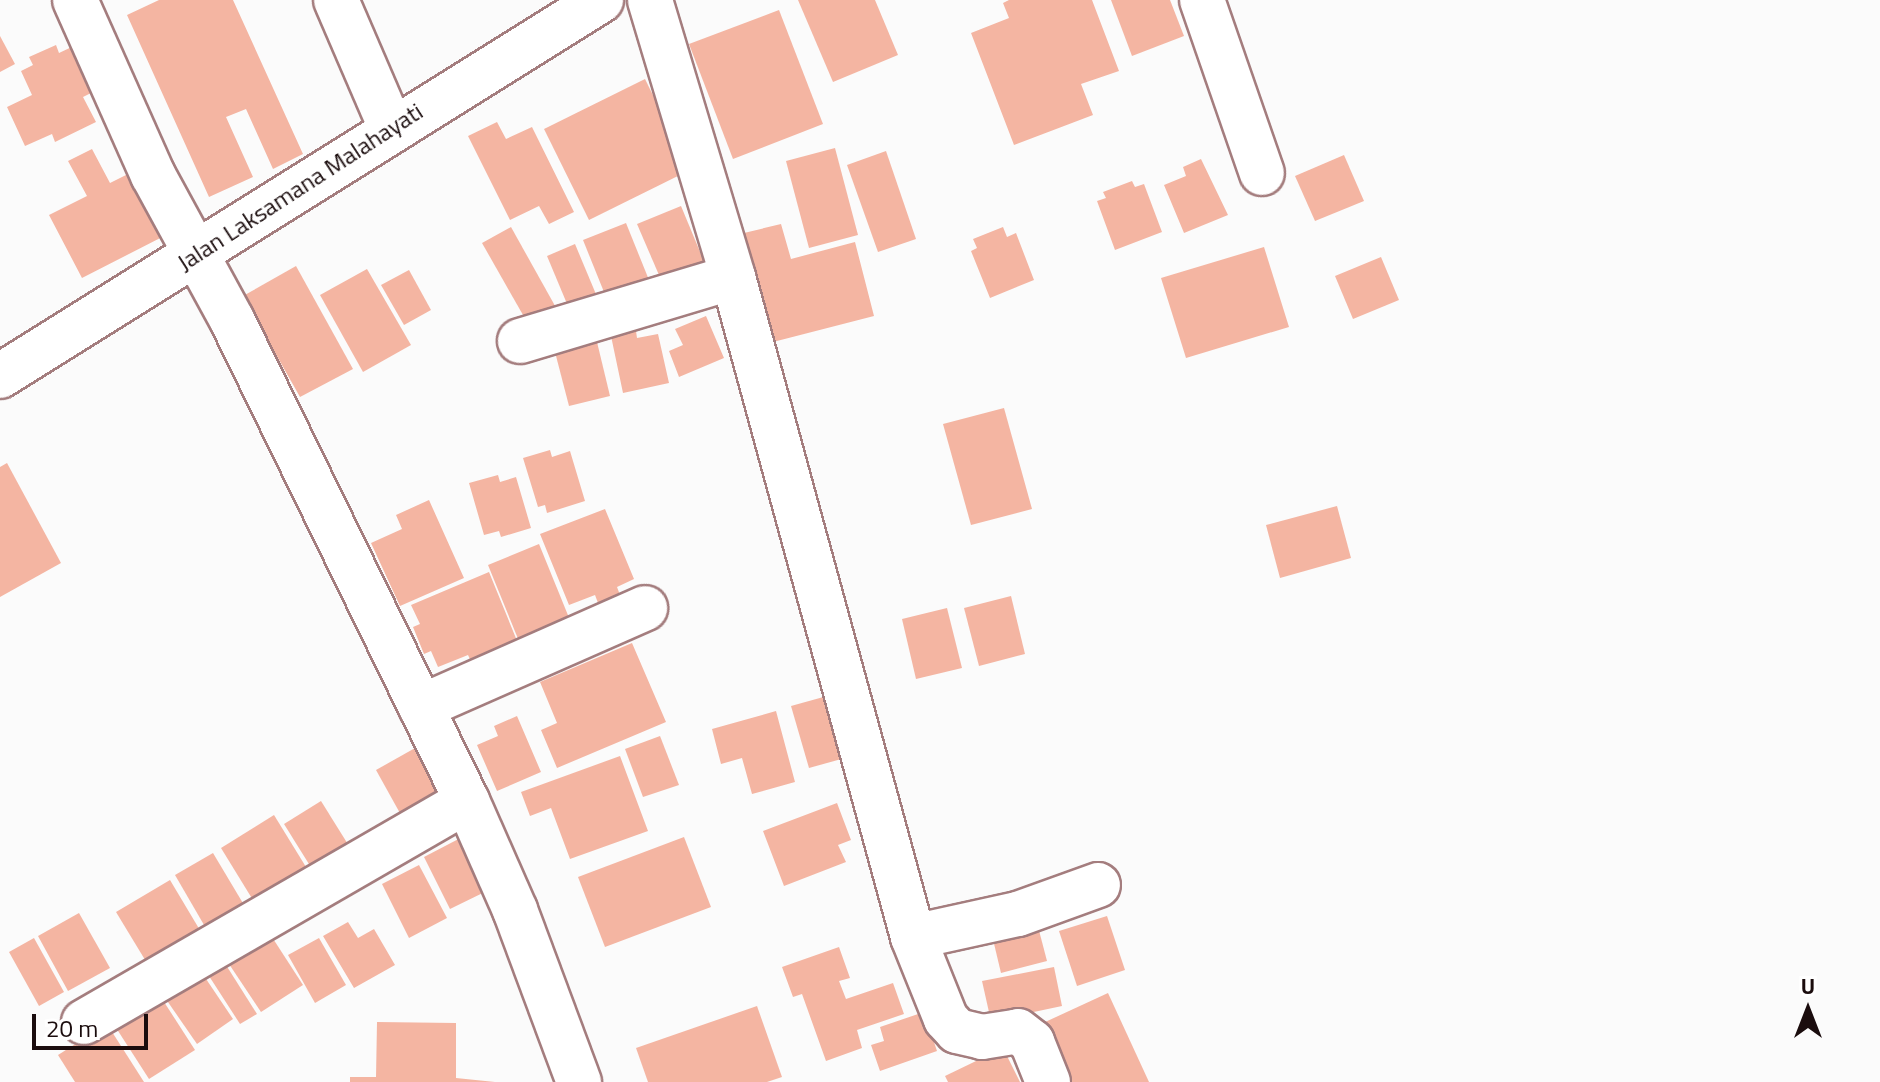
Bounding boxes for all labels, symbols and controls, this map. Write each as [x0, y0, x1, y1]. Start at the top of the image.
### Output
street label: Jalan Laksamana Malahayati [172, 97, 428, 277]
text: U [1801, 969, 1815, 1003]
north arrow [1768, 970, 1848, 1050]
scale bar [36, 998, 152, 1048]
text: 20 m [46, 1010, 98, 1046]

